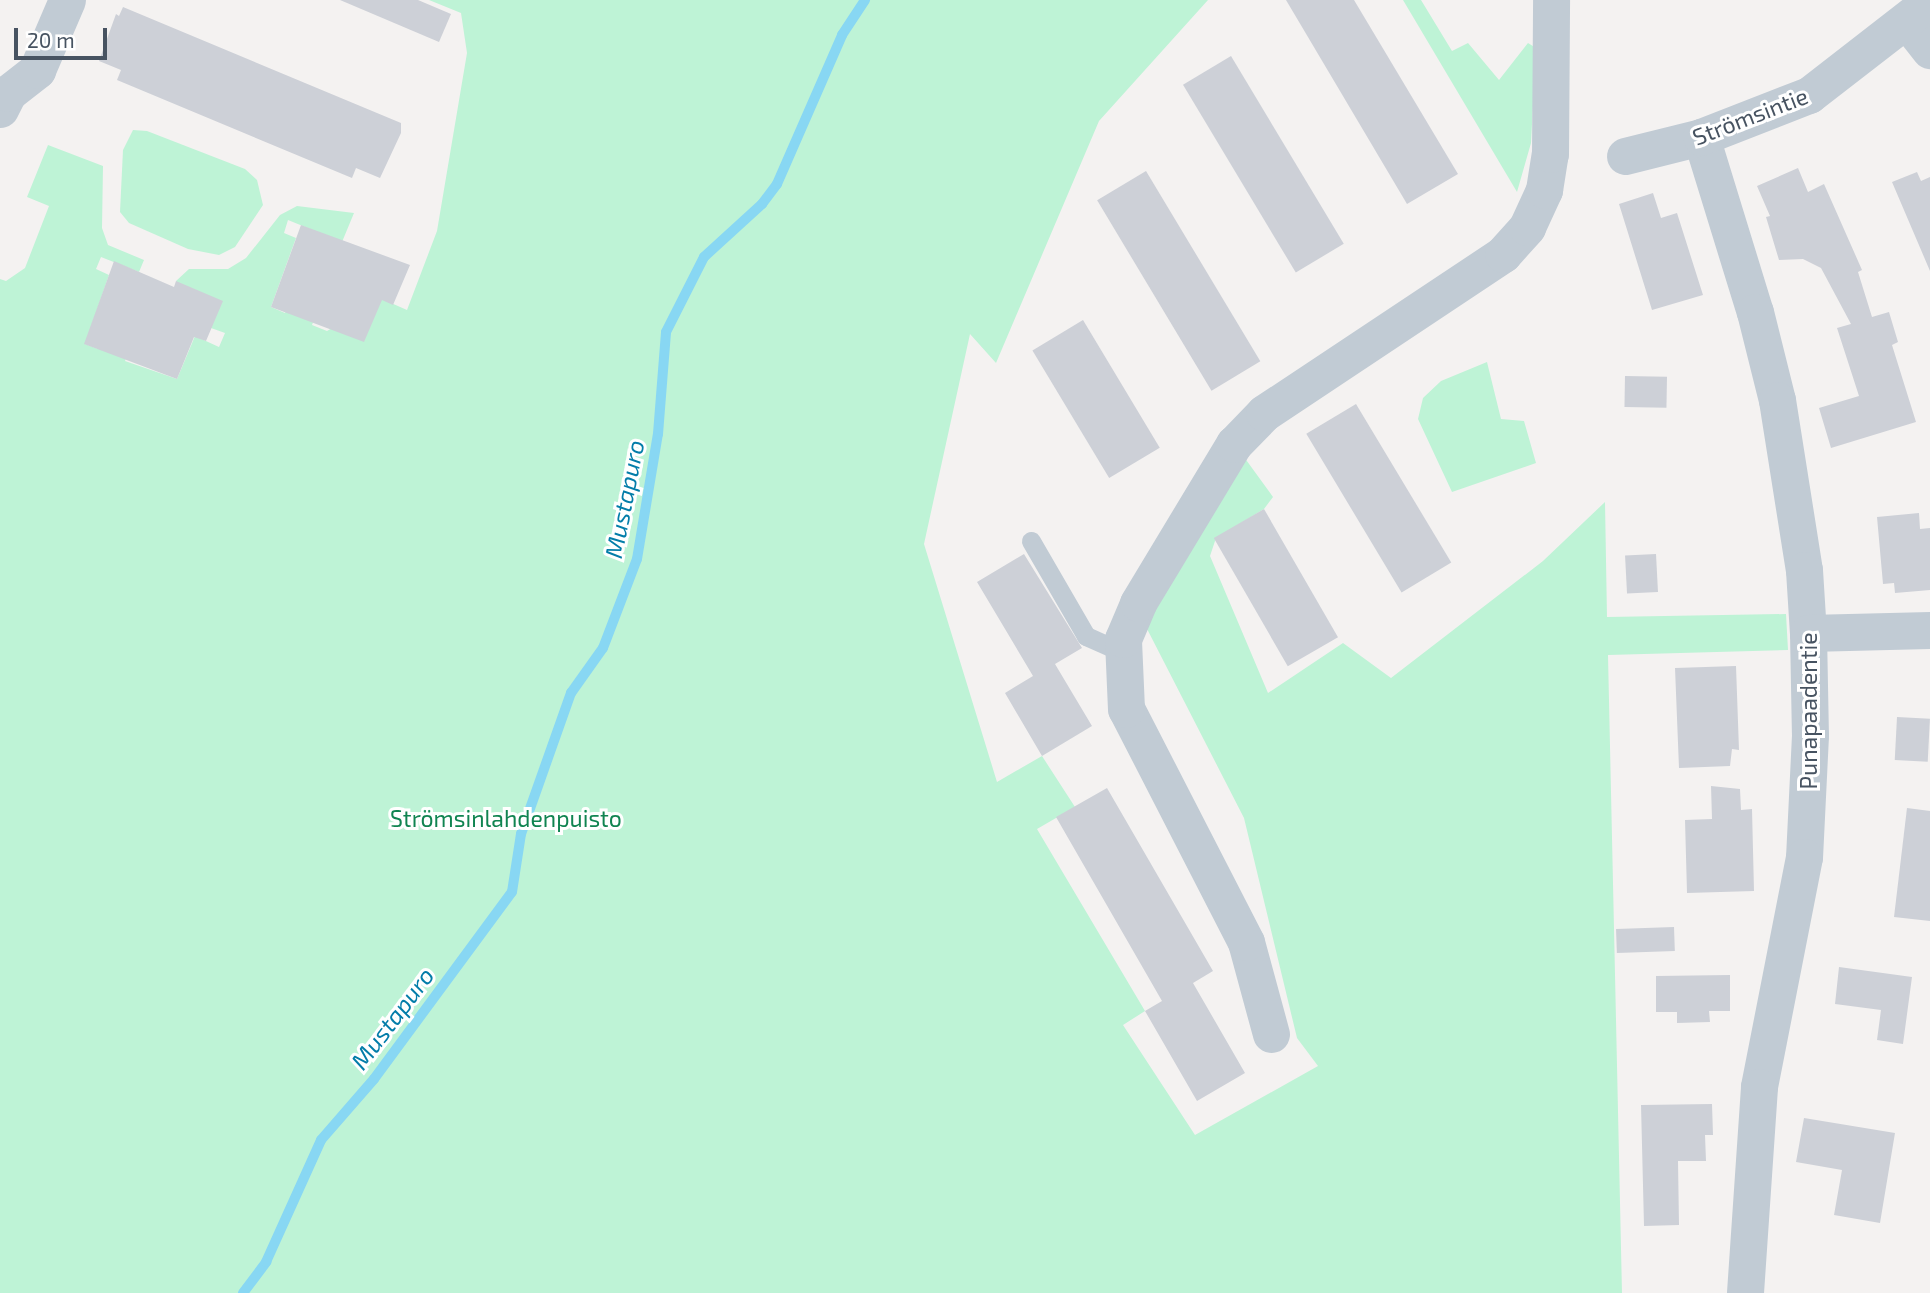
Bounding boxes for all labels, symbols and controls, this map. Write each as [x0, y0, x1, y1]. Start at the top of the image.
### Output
scale bar [18, 14, 110, 58]
text: 20 m [27, 27, 75, 52]
street label: Strömsintie [1688, 81, 1812, 151]
water label: Mustapuro [598, 437, 650, 561]
street label: Punapaadentie [1794, 633, 1822, 789]
park label: Strömsinlahdenpuisto [390, 804, 622, 832]
water label: Mustapuro [344, 961, 440, 1075]

